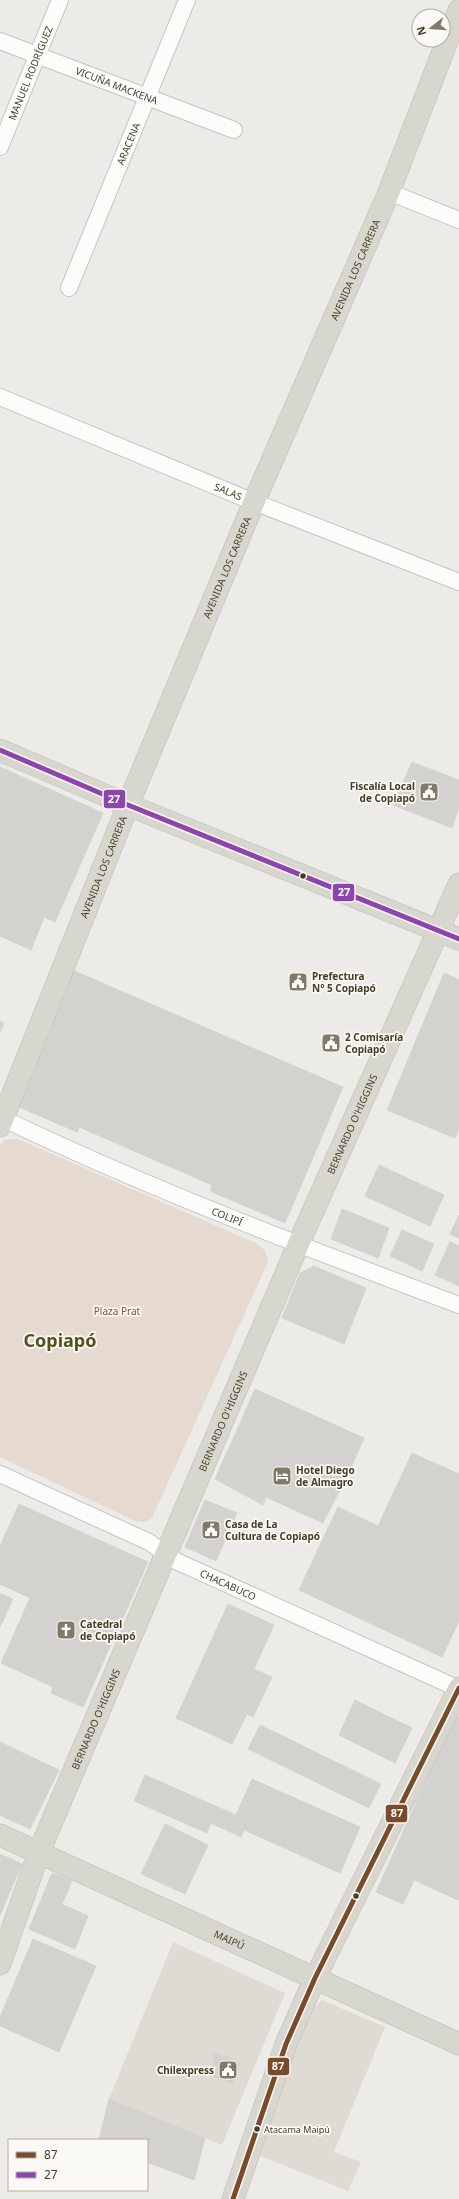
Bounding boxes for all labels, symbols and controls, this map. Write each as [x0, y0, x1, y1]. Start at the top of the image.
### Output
north arrow [411, 8, 451, 48]
street label: MANUEL RODRÍGUEZ [5, 23, 56, 122]
text: N [412, 25, 429, 38]
street label: VICUÑA MACKENA [74, 63, 161, 108]
street label: ARACENA [113, 120, 143, 167]
street label: AVENIDA LOS CARRERA [327, 216, 384, 323]
street label: SALAS [212, 479, 245, 504]
street label: AVENIDA LOS CARRERA [199, 514, 254, 620]
place label: Fiscalía Local de Copiapó [350, 779, 415, 805]
public building icon: Fiscalía Local de Copiapó [418, 781, 440, 803]
line badge: 27 [103, 789, 126, 809]
text: 27 [108, 791, 120, 806]
street label: AVENIDA LOS CARRERA [77, 813, 130, 920]
unlabelled marker [298, 871, 308, 881]
line badge: 27 [332, 883, 355, 902]
text: 27 [338, 884, 350, 899]
place label: Prefectura N° 5 Copiapó [312, 969, 376, 995]
public building icon: Prefectura N° 5 Copiapó [287, 971, 309, 993]
place label: 2 Comisaría Copiapó [345, 1030, 403, 1056]
public building icon: 2 Comisaría Copiapó [320, 1032, 342, 1054]
street label: BERNARDO O'HIGGINS [324, 1071, 381, 1176]
street label: COLIPÍ [210, 1204, 245, 1229]
park label: Plaza Prat [94, 1304, 141, 1318]
district label: Copiapó [24, 1328, 96, 1352]
street label: BERNARDO O'HIGGINS [195, 1368, 251, 1474]
place label: Hotel Diego de Almagro [296, 1463, 355, 1489]
hotel icon: Hotel Diego de Almagro [271, 1465, 293, 1487]
place label: Casa de La Cultura de Copiapó [225, 1517, 320, 1543]
public building icon: Casa de La Cultura de Copiapó [200, 1519, 222, 1541]
street label: CHACABUCO [198, 1566, 259, 1603]
place label: Catedral de Copiapó [80, 1617, 135, 1643]
church icon: Catedral de Copiapó [55, 1619, 77, 1641]
street label: BERNARDO O'HIGGINS [68, 1666, 123, 1772]
line badge: 87 [385, 1804, 408, 1823]
text: 87 [391, 1805, 403, 1820]
unlabelled marker [351, 1891, 361, 1901]
street label: MAIPÚ [212, 1926, 247, 1952]
line badge: 87 [267, 2057, 290, 2076]
text: 87 [272, 2058, 284, 2073]
public building icon: Chilexpress [217, 2059, 239, 2081]
place label: Chilexpress [157, 2063, 214, 2077]
place label: Atacama Maipú [264, 2123, 330, 2136]
marker: Atacama Maipú [252, 2124, 262, 2134]
legend [8, 2139, 148, 2191]
text: 87 [44, 2146, 58, 2163]
text: 27 [44, 2166, 58, 2183]

